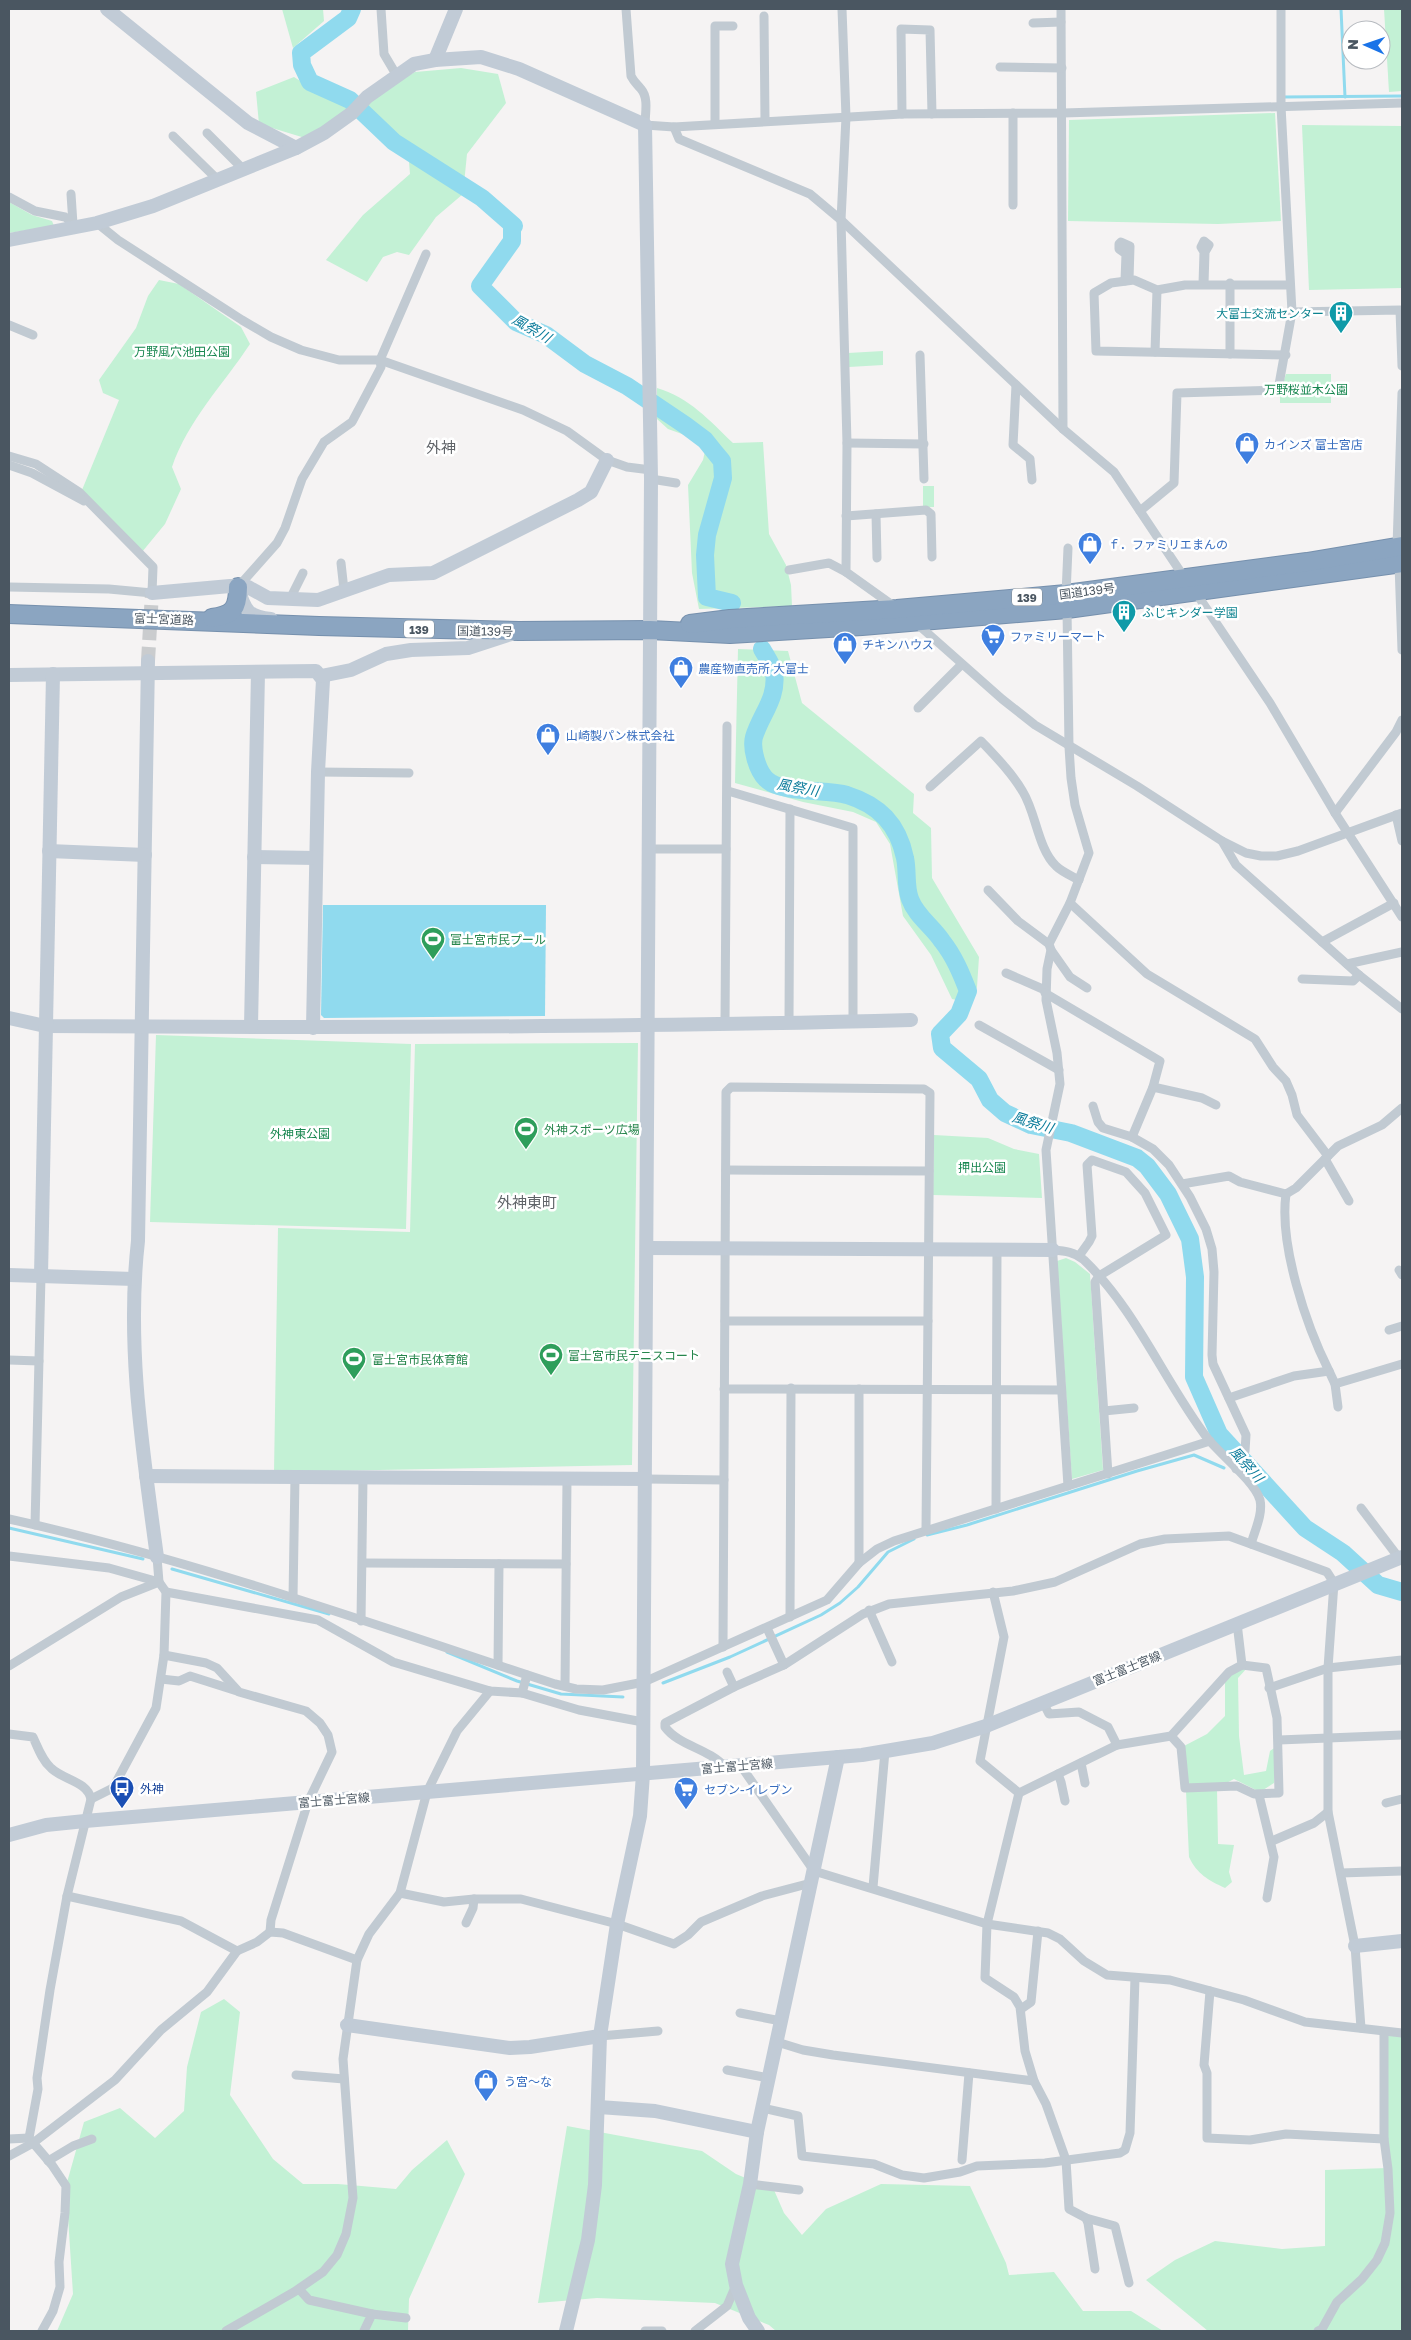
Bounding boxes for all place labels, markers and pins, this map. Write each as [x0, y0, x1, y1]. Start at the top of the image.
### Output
building icon: 大富士交流センター [1328, 300, 1354, 334]
place label: 大富士交流センター [1216, 306, 1324, 321]
shop icon: カインズ 富士宮店 [1234, 431, 1260, 465]
place label: カインズ 富士宮店 [1264, 437, 1363, 452]
shop icon: ｆ．ファミリエまんの [1077, 531, 1103, 565]
place label: ｆ．ファミリエまんの [1108, 537, 1228, 552]
building icon: ふじキンダー学園 [1111, 599, 1137, 633]
place label: ふじキンダー学園 [1142, 605, 1238, 620]
supermarket icon: ファミリーマート [980, 623, 1006, 657]
place label: ファミリーマート [1010, 629, 1106, 644]
shop icon: チキンハウス [832, 631, 858, 665]
place label: チキンハウス [862, 637, 934, 652]
shop icon: 農産物直売所 大富士 [668, 655, 694, 689]
place label: 農産物直売所 大富士 [698, 661, 809, 676]
shop icon: 山崎製パン株式会社 [535, 722, 561, 756]
place label: 山崎製パン株式会社 [566, 728, 675, 743]
sports icon: 富士宮市民プール [420, 926, 446, 960]
place label: 富士宮市民プール [450, 932, 546, 947]
sports icon: 外神スポーツ広場 [513, 1116, 539, 1150]
place label: 外神スポーツ広場 [544, 1122, 640, 1137]
sports icon: 富士宮市民テニスコート [538, 1342, 564, 1376]
sports icon: 富士宮市民体育館 [341, 1346, 367, 1380]
place label: 富士宮市民テニスコート [568, 1348, 700, 1363]
place label: 富士宮市民体育館 [372, 1352, 468, 1367]
bus stop icon: 外神 [109, 1775, 135, 1809]
supermarket icon: セブン-イレブン [673, 1776, 699, 1810]
place label: 外神 [140, 1781, 164, 1796]
place label: セブン-イレブン [704, 1782, 793, 1797]
shop icon: う宮〜な [473, 2068, 499, 2102]
place label: う宮〜な [504, 2074, 552, 2089]

